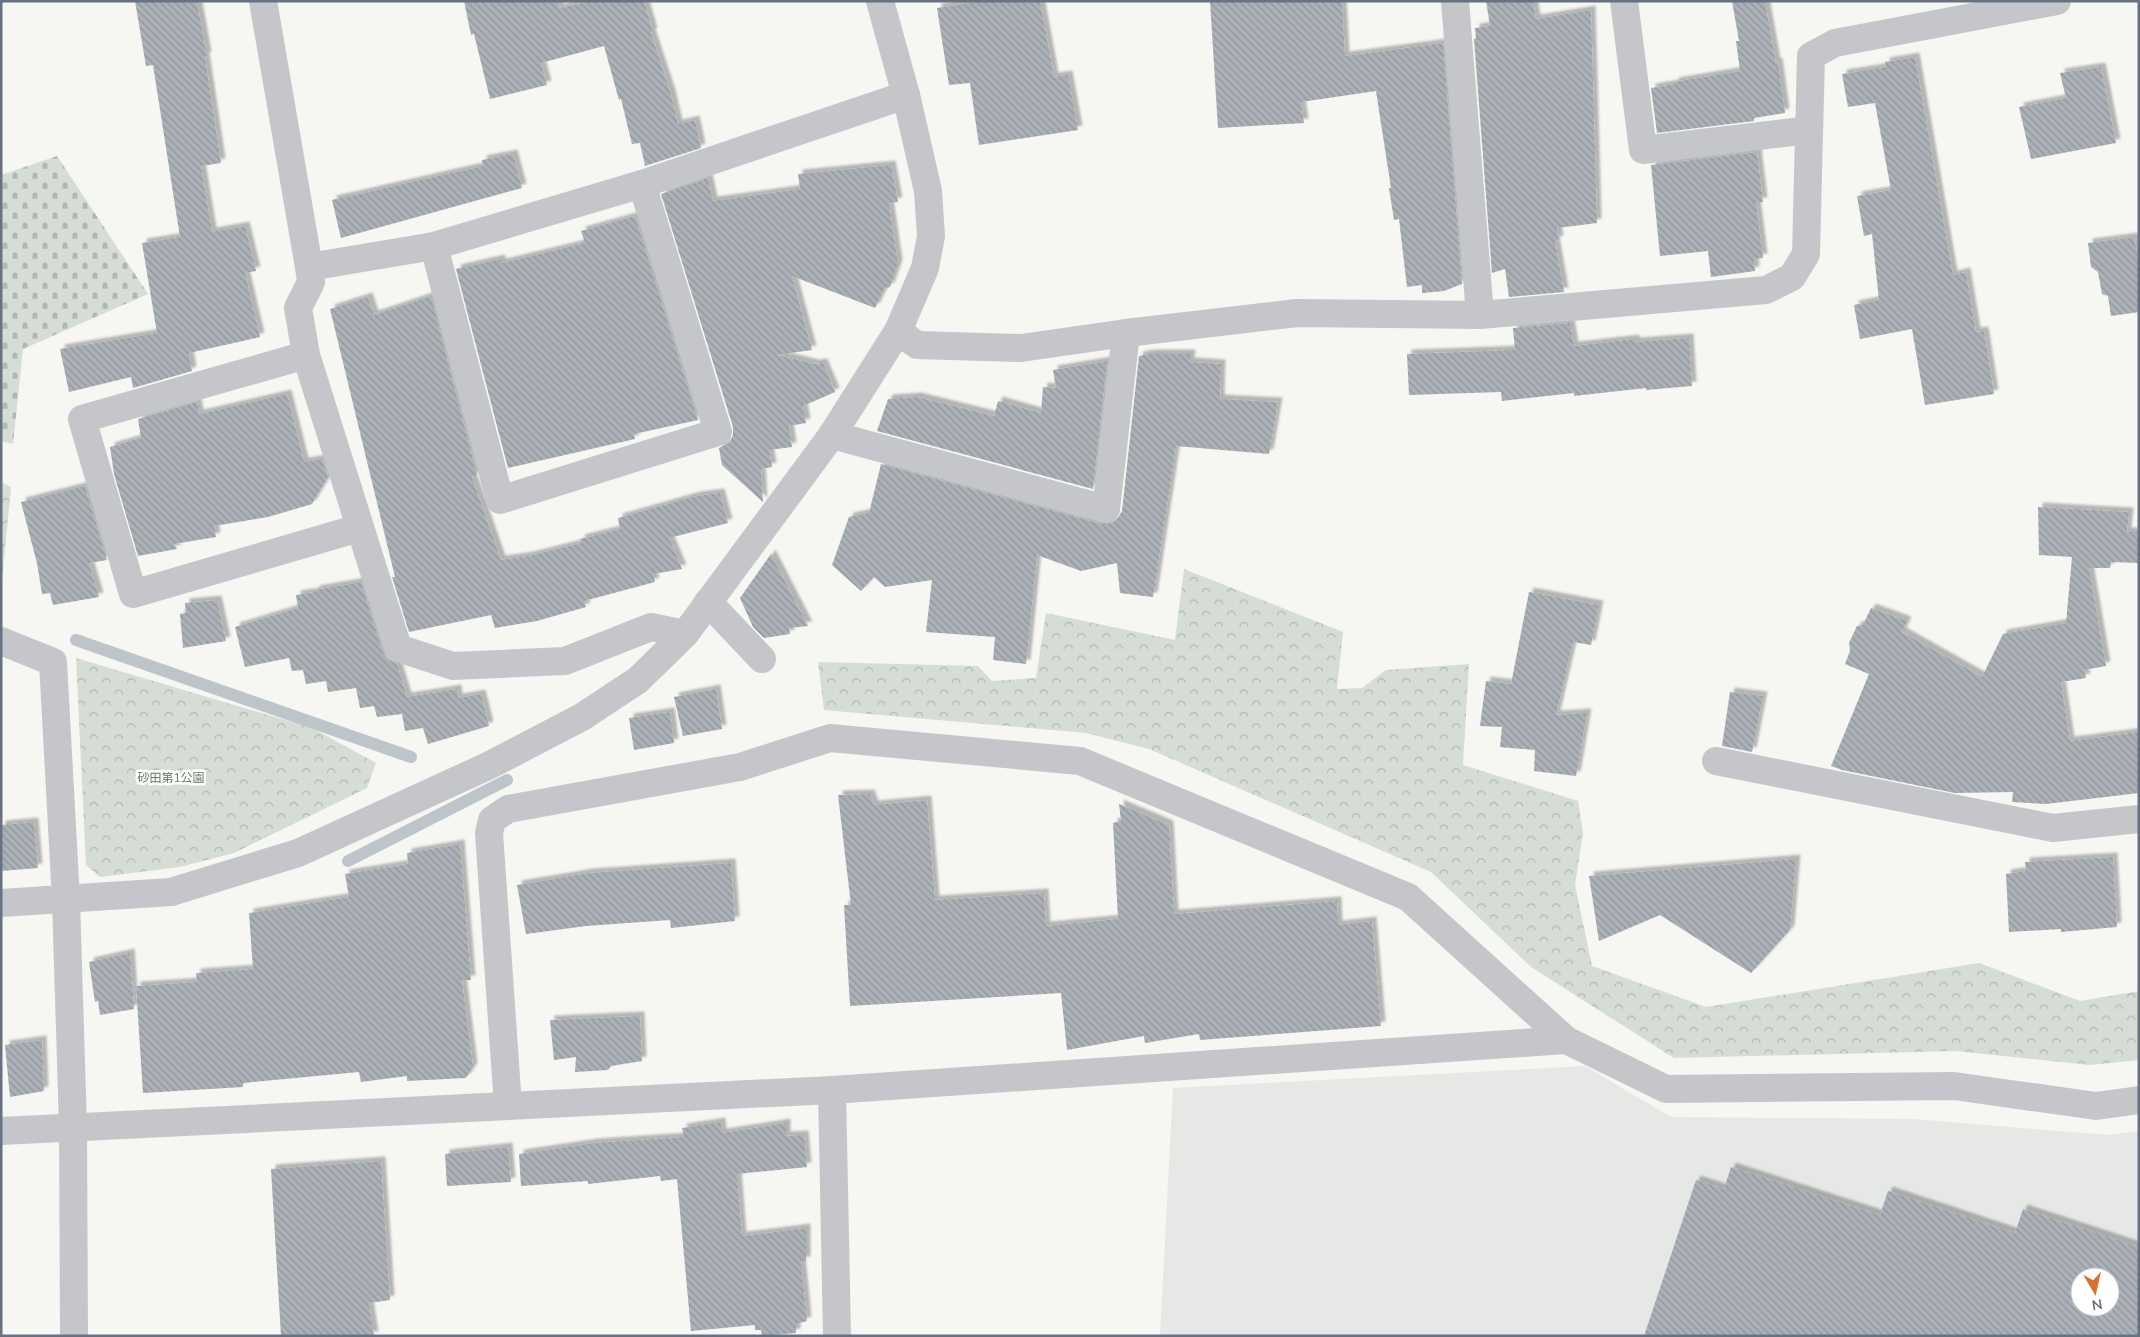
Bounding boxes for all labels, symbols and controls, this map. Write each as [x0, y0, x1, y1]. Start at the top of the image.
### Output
park label: 砂田第1公園 [137, 770, 205, 786]
north arrow [2070, 1267, 2120, 1317]
text: N [2090, 1294, 2104, 1315]

